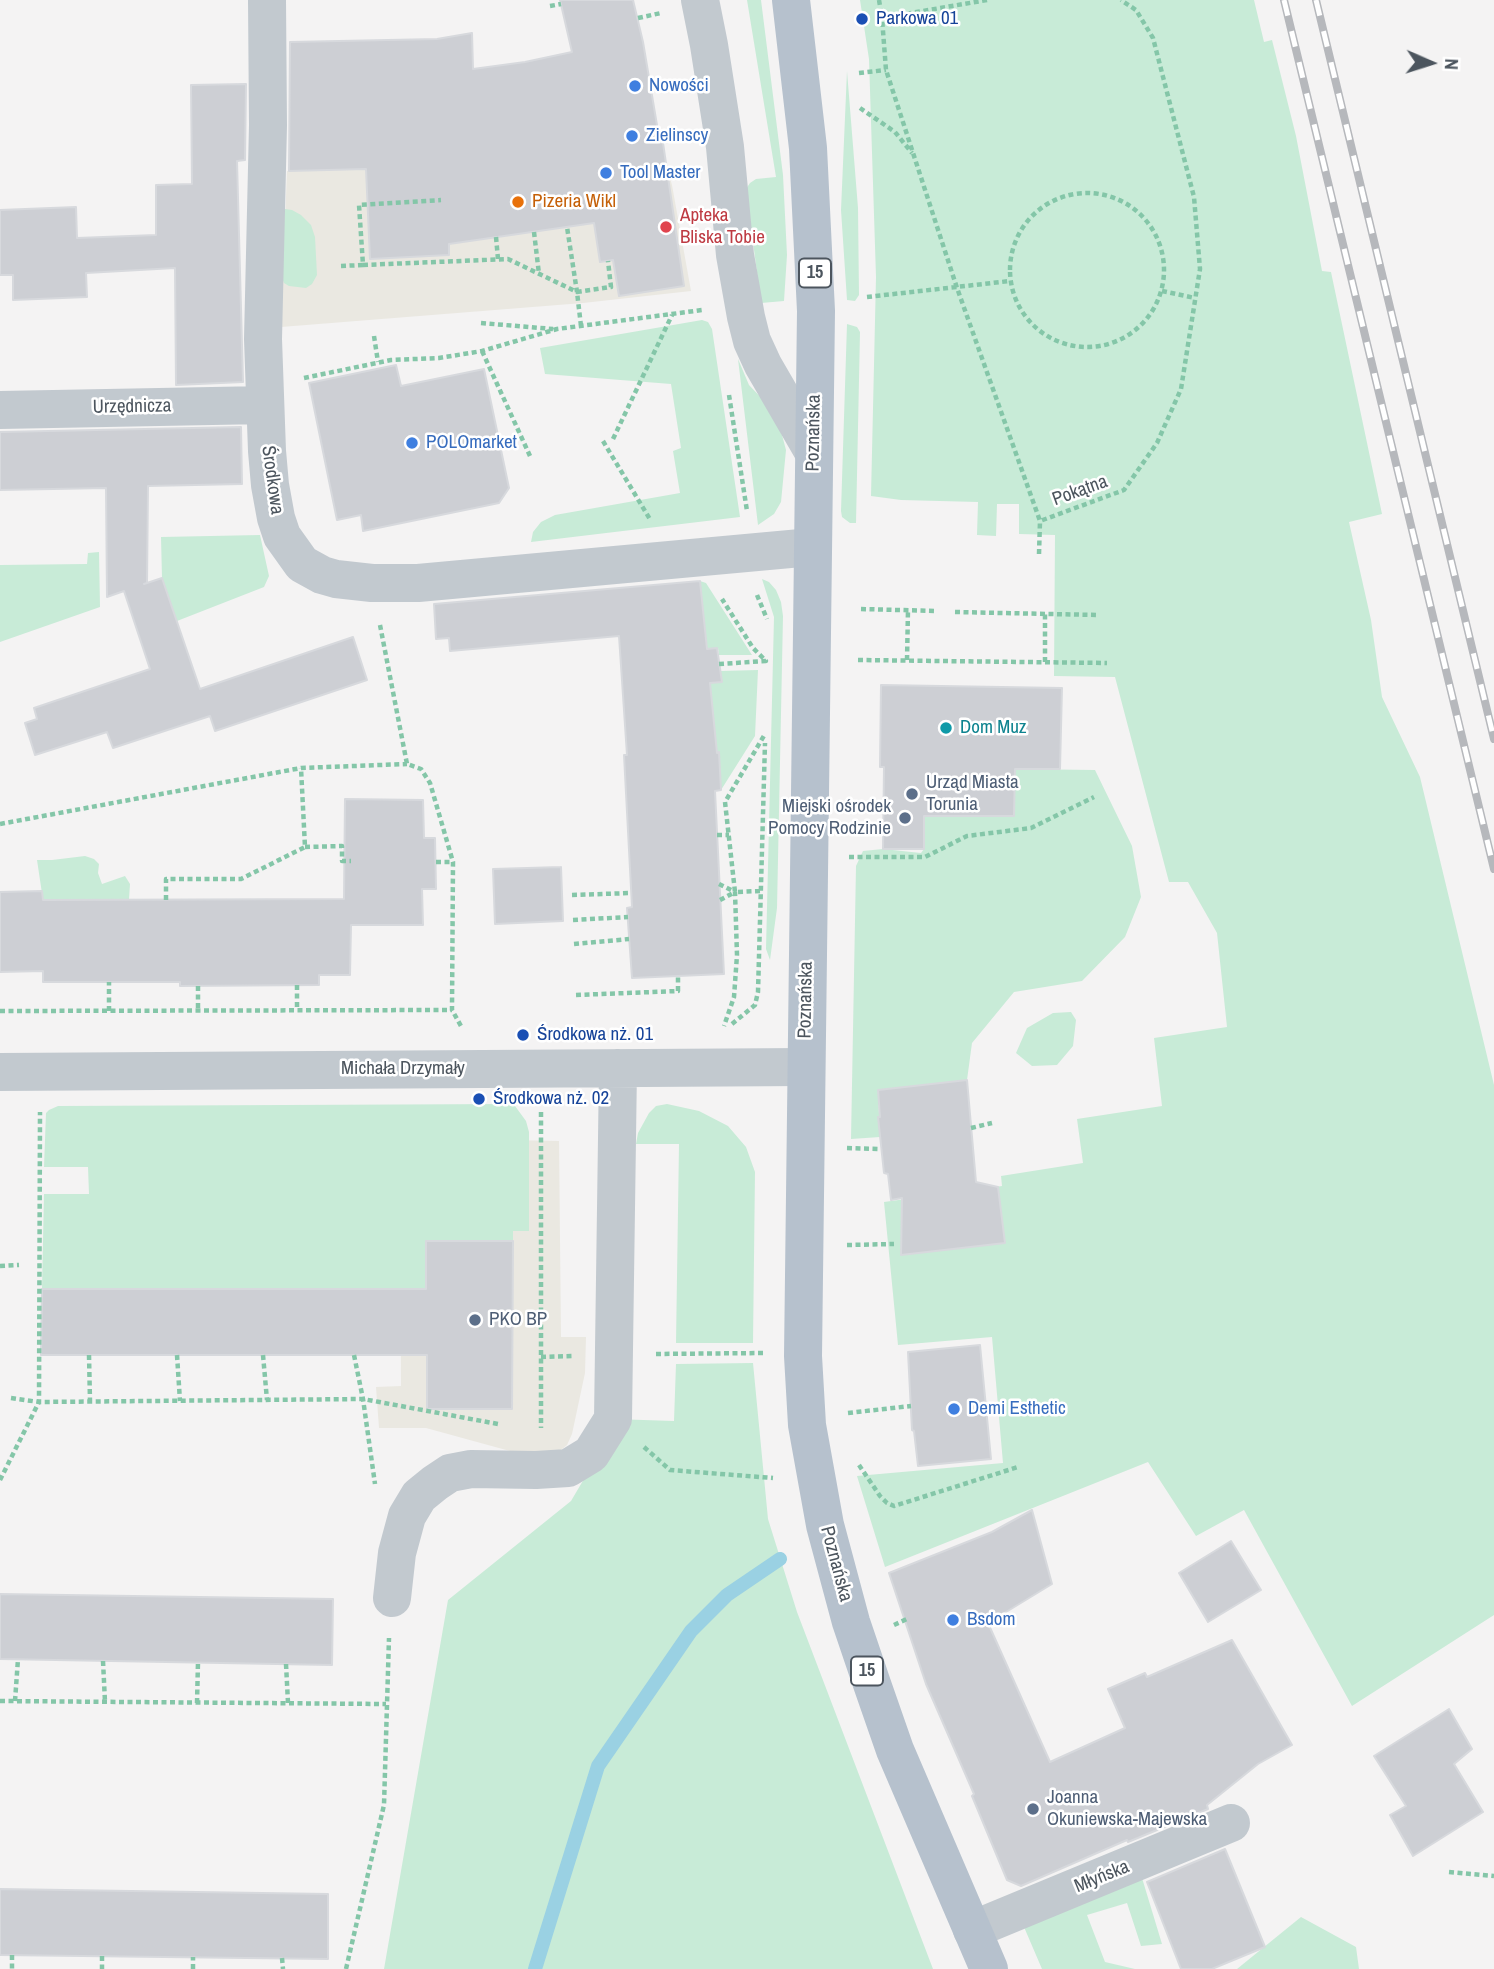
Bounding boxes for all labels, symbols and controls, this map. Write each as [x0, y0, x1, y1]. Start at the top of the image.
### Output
place label: Parkowa 01 [876, 8, 958, 30]
marker: Parkowa 01 [854, 11, 870, 27]
north arrow [1396, 28, 1466, 98]
text: N [1439, 58, 1465, 70]
place label: Nowości [649, 75, 709, 97]
marker: Nowości [627, 78, 643, 94]
place label: Zielinscy [646, 125, 708, 147]
marker: Zielinscy [624, 128, 640, 144]
place label: Tool Master [620, 162, 701, 184]
marker: Tool Master [598, 165, 614, 181]
place label: Pizeria Wikl [532, 191, 616, 213]
marker: Pizeria Wikl [510, 194, 526, 210]
place label: Apteka Bliska Tobie [680, 205, 765, 249]
marker: Apteka Bliska Tobie [658, 219, 674, 235]
road number: 15 [799, 258, 831, 288]
street label: Poznańska [802, 394, 826, 472]
street label: Urzędnicza [92, 395, 172, 419]
place label: POLOmarket [426, 432, 517, 454]
marker: POLOmarket [404, 435, 420, 451]
street label: Środkowa [256, 444, 288, 516]
street label: Pokątna [1049, 471, 1111, 511]
place label: Dom Muz [960, 717, 1027, 739]
marker: Dom Muz [938, 720, 954, 736]
place label: Urząd Miasta Torunia [926, 772, 1019, 816]
marker: Urząd Miasta Torunia [904, 786, 920, 802]
place label: Miejski ośrodek Pomocy Rodzinie [768, 796, 891, 840]
marker: Miejski ośrodek Pomocy Rodzinie [897, 810, 913, 826]
street label: Poznańska [794, 961, 818, 1039]
place label: Środkowa nż. 01 [537, 1024, 653, 1046]
marker: Środkowa nż. 01 [515, 1027, 531, 1043]
street label: Michała Drzymały [341, 1058, 465, 1080]
place label: Środkowa nż. 02 [493, 1088, 609, 1110]
marker: Środkowa nż. 02 [471, 1091, 487, 1107]
place label: PKO BP [489, 1309, 547, 1331]
marker: PKO BP [467, 1312, 483, 1328]
place label: Demi Esthetic [968, 1398, 1066, 1420]
marker: Demi Esthetic [946, 1401, 962, 1417]
street label: Poznańska [815, 1524, 857, 1604]
place label: Bsdom [967, 1609, 1015, 1631]
marker: Bsdom [945, 1612, 961, 1628]
road number: 15 [851, 1656, 883, 1686]
place label: Joanna Okuniewska-Majewska [1047, 1787, 1207, 1831]
marker: Joanna Okuniewska-Majewska [1025, 1801, 1041, 1817]
street label: Młyńska [1071, 1856, 1133, 1898]

